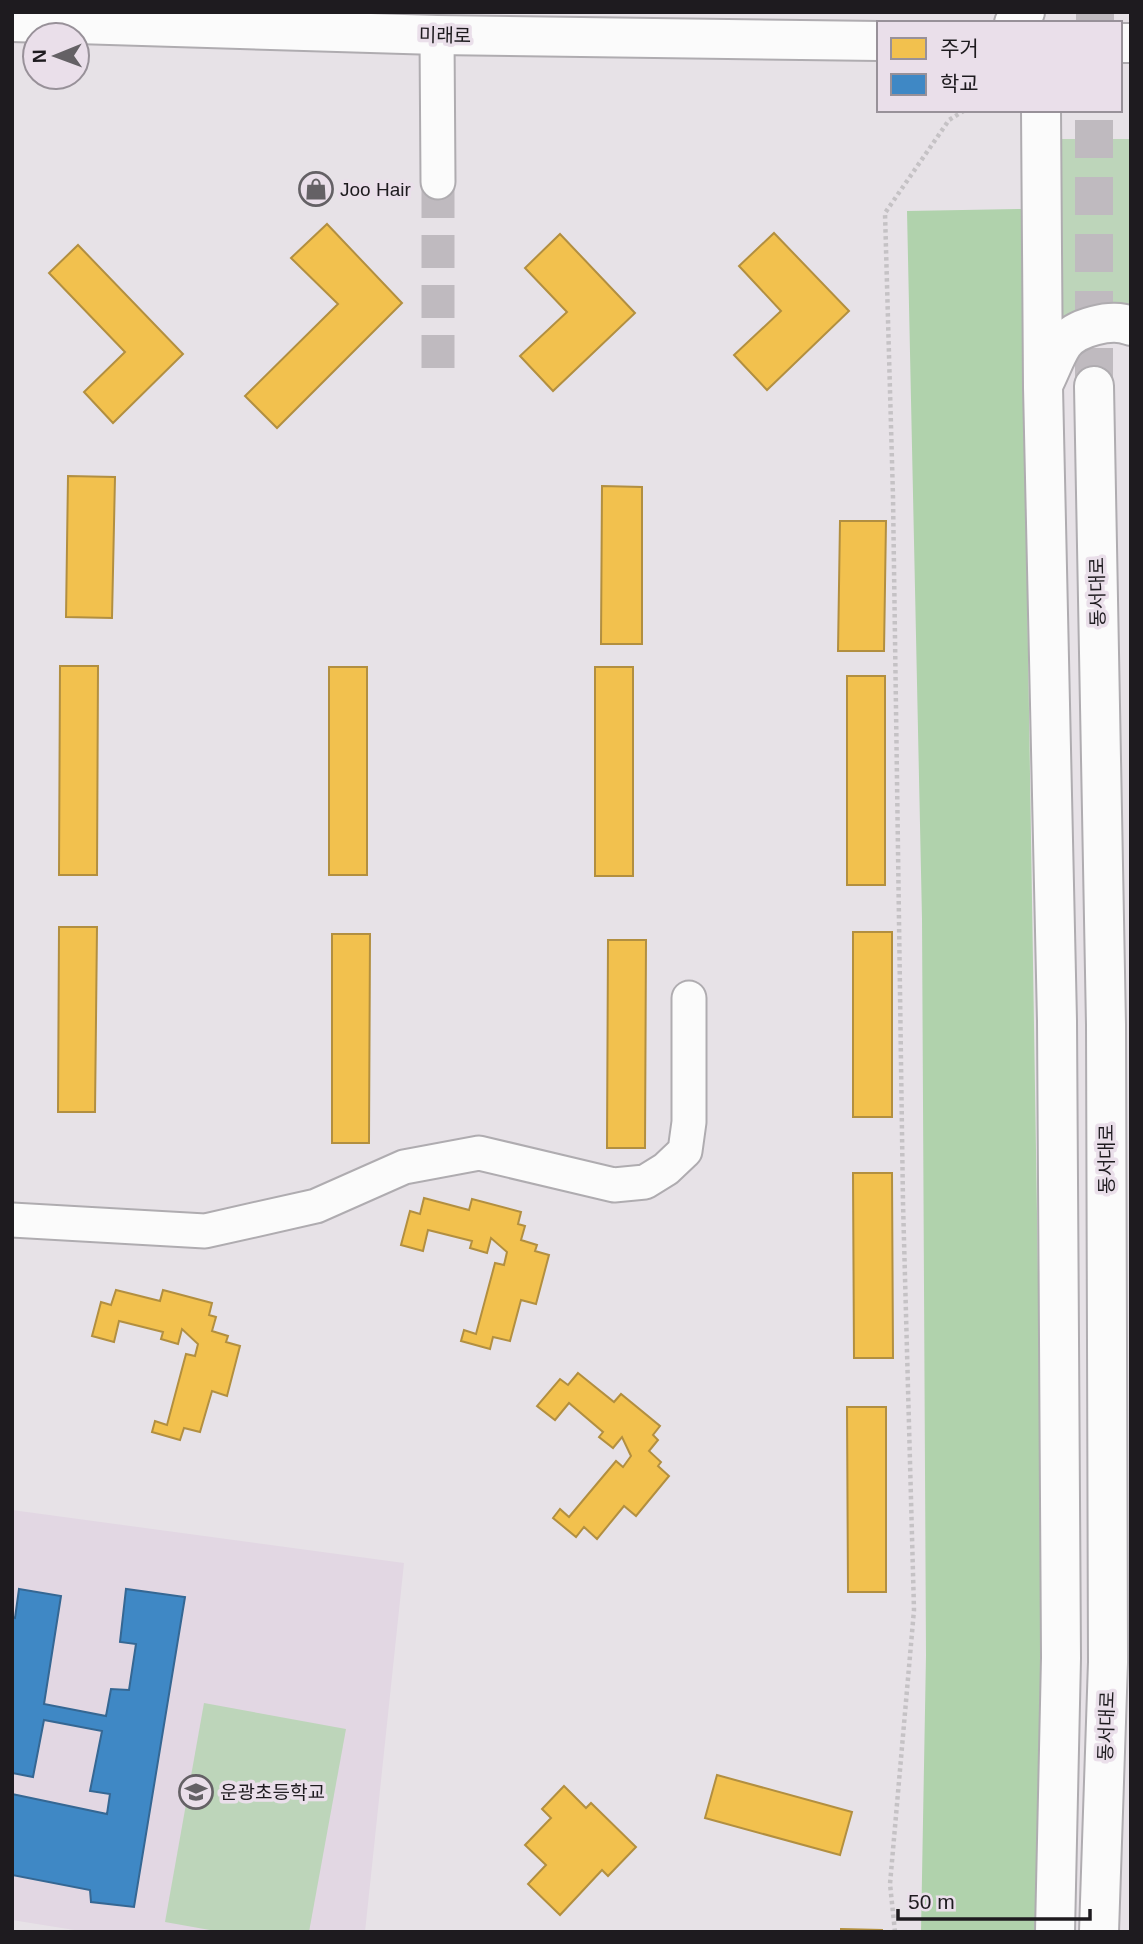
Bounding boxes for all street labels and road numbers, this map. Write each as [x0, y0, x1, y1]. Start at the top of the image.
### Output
street label: 미래로 [419, 25, 471, 46]
street label: 동서대로 [1086, 557, 1109, 627]
street label: 동서대로 [1096, 1124, 1117, 1194]
street label: 동서대로 [1095, 1691, 1118, 1761]

